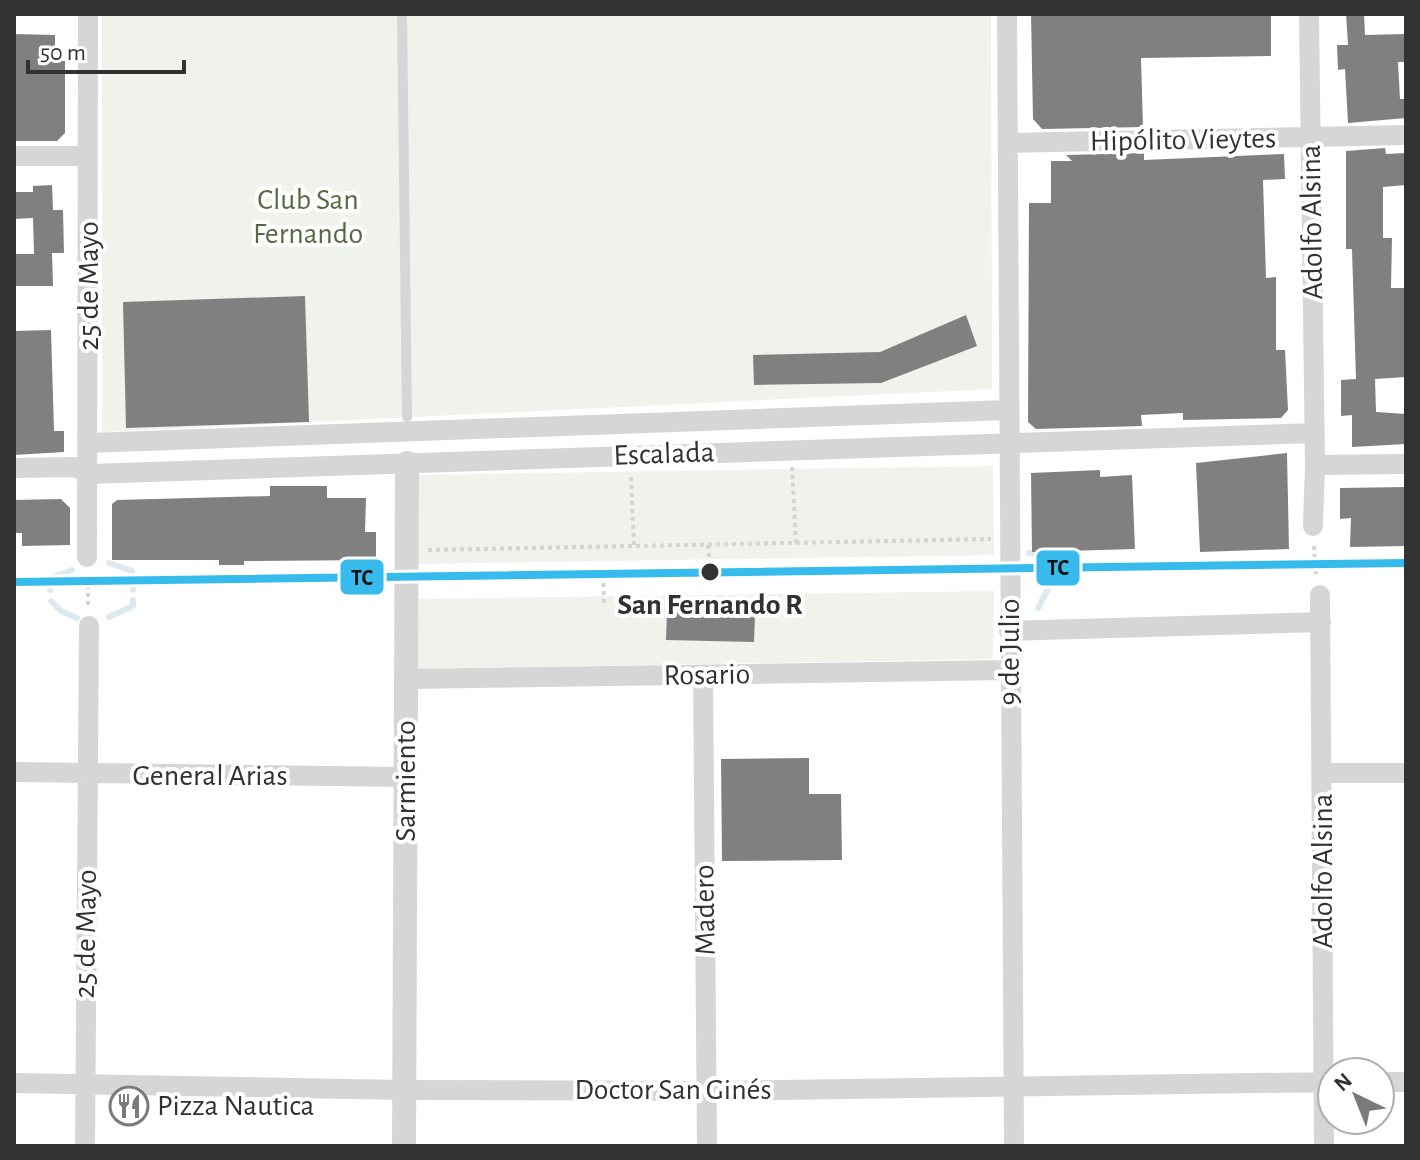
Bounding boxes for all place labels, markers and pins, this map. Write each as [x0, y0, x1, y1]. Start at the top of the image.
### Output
marker: San Fernando R [699, 561, 721, 583]
place label: San Fernando R [617, 590, 803, 620]
restaurant icon: Pizza Nautica [108, 1085, 150, 1127]
place label: Pizza Nautica [157, 1091, 314, 1121]

